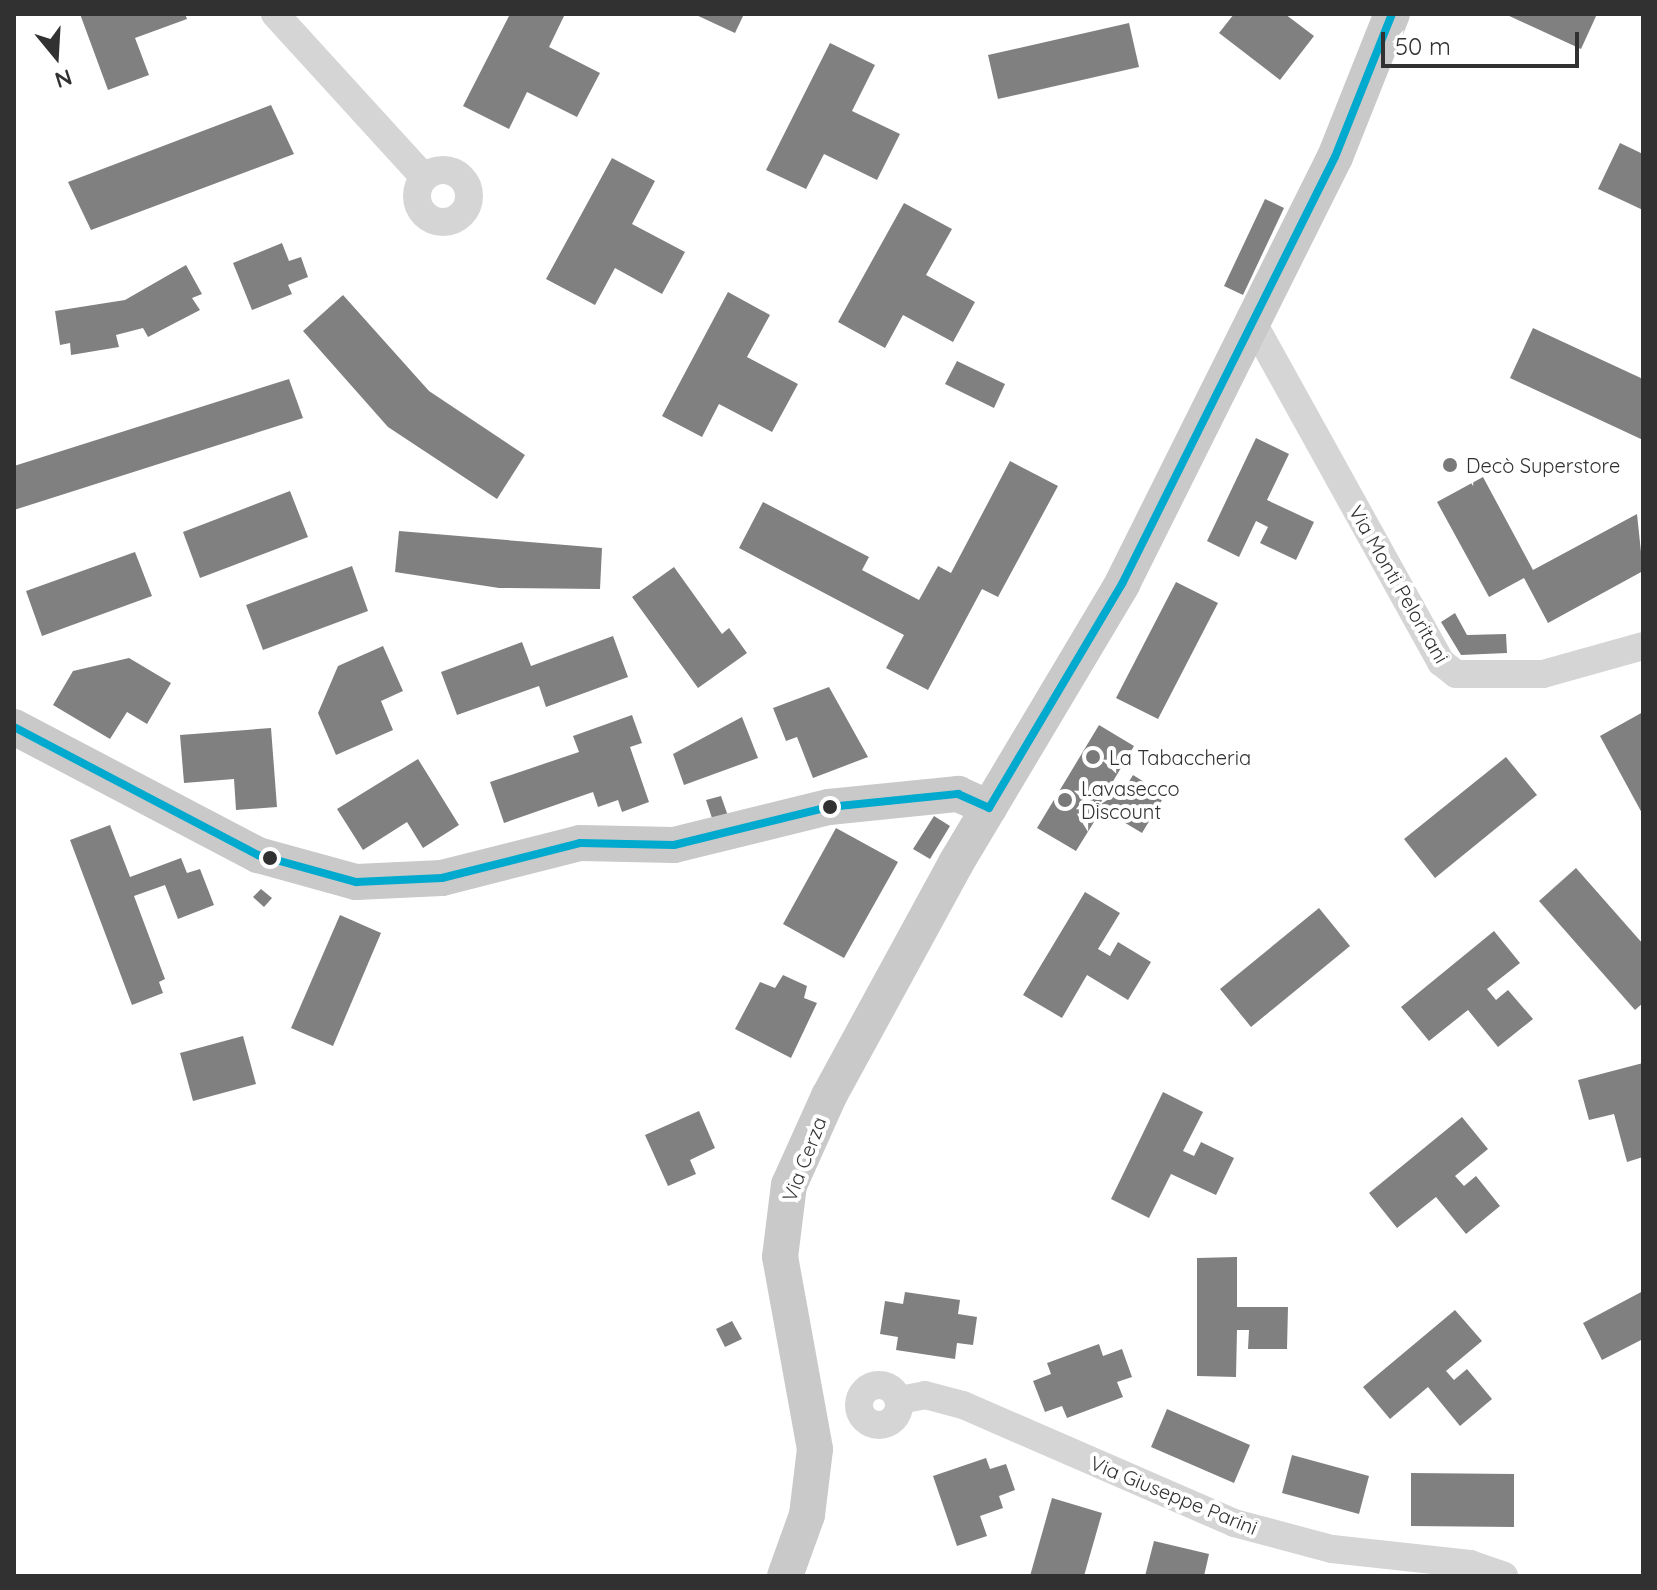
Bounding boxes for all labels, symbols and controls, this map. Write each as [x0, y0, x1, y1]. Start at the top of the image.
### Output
north arrow [16, 16, 96, 96]
scale bar [1385, 16, 1583, 66]
text: 50 m [1395, 31, 1451, 61]
text: N [51, 63, 75, 95]
place label: Decò Superstore [1466, 453, 1620, 477]
marker: Decò Superstore [1441, 456, 1459, 474]
street label: Via Monti Peloritani [1344, 501, 1454, 667]
place label: La Tabaccheria [1109, 745, 1251, 769]
marker: La Tabaccheria [1084, 748, 1102, 766]
place label: Lavasecco Discount [1081, 776, 1180, 823]
marker: Lavasecco Discount [1056, 791, 1074, 809]
unlabelled marker [822, 799, 838, 815]
unlabelled marker [262, 850, 278, 866]
street label: Via Cerza [777, 1113, 831, 1205]
street label: Via Giuseppe Parini [1087, 1451, 1261, 1539]

